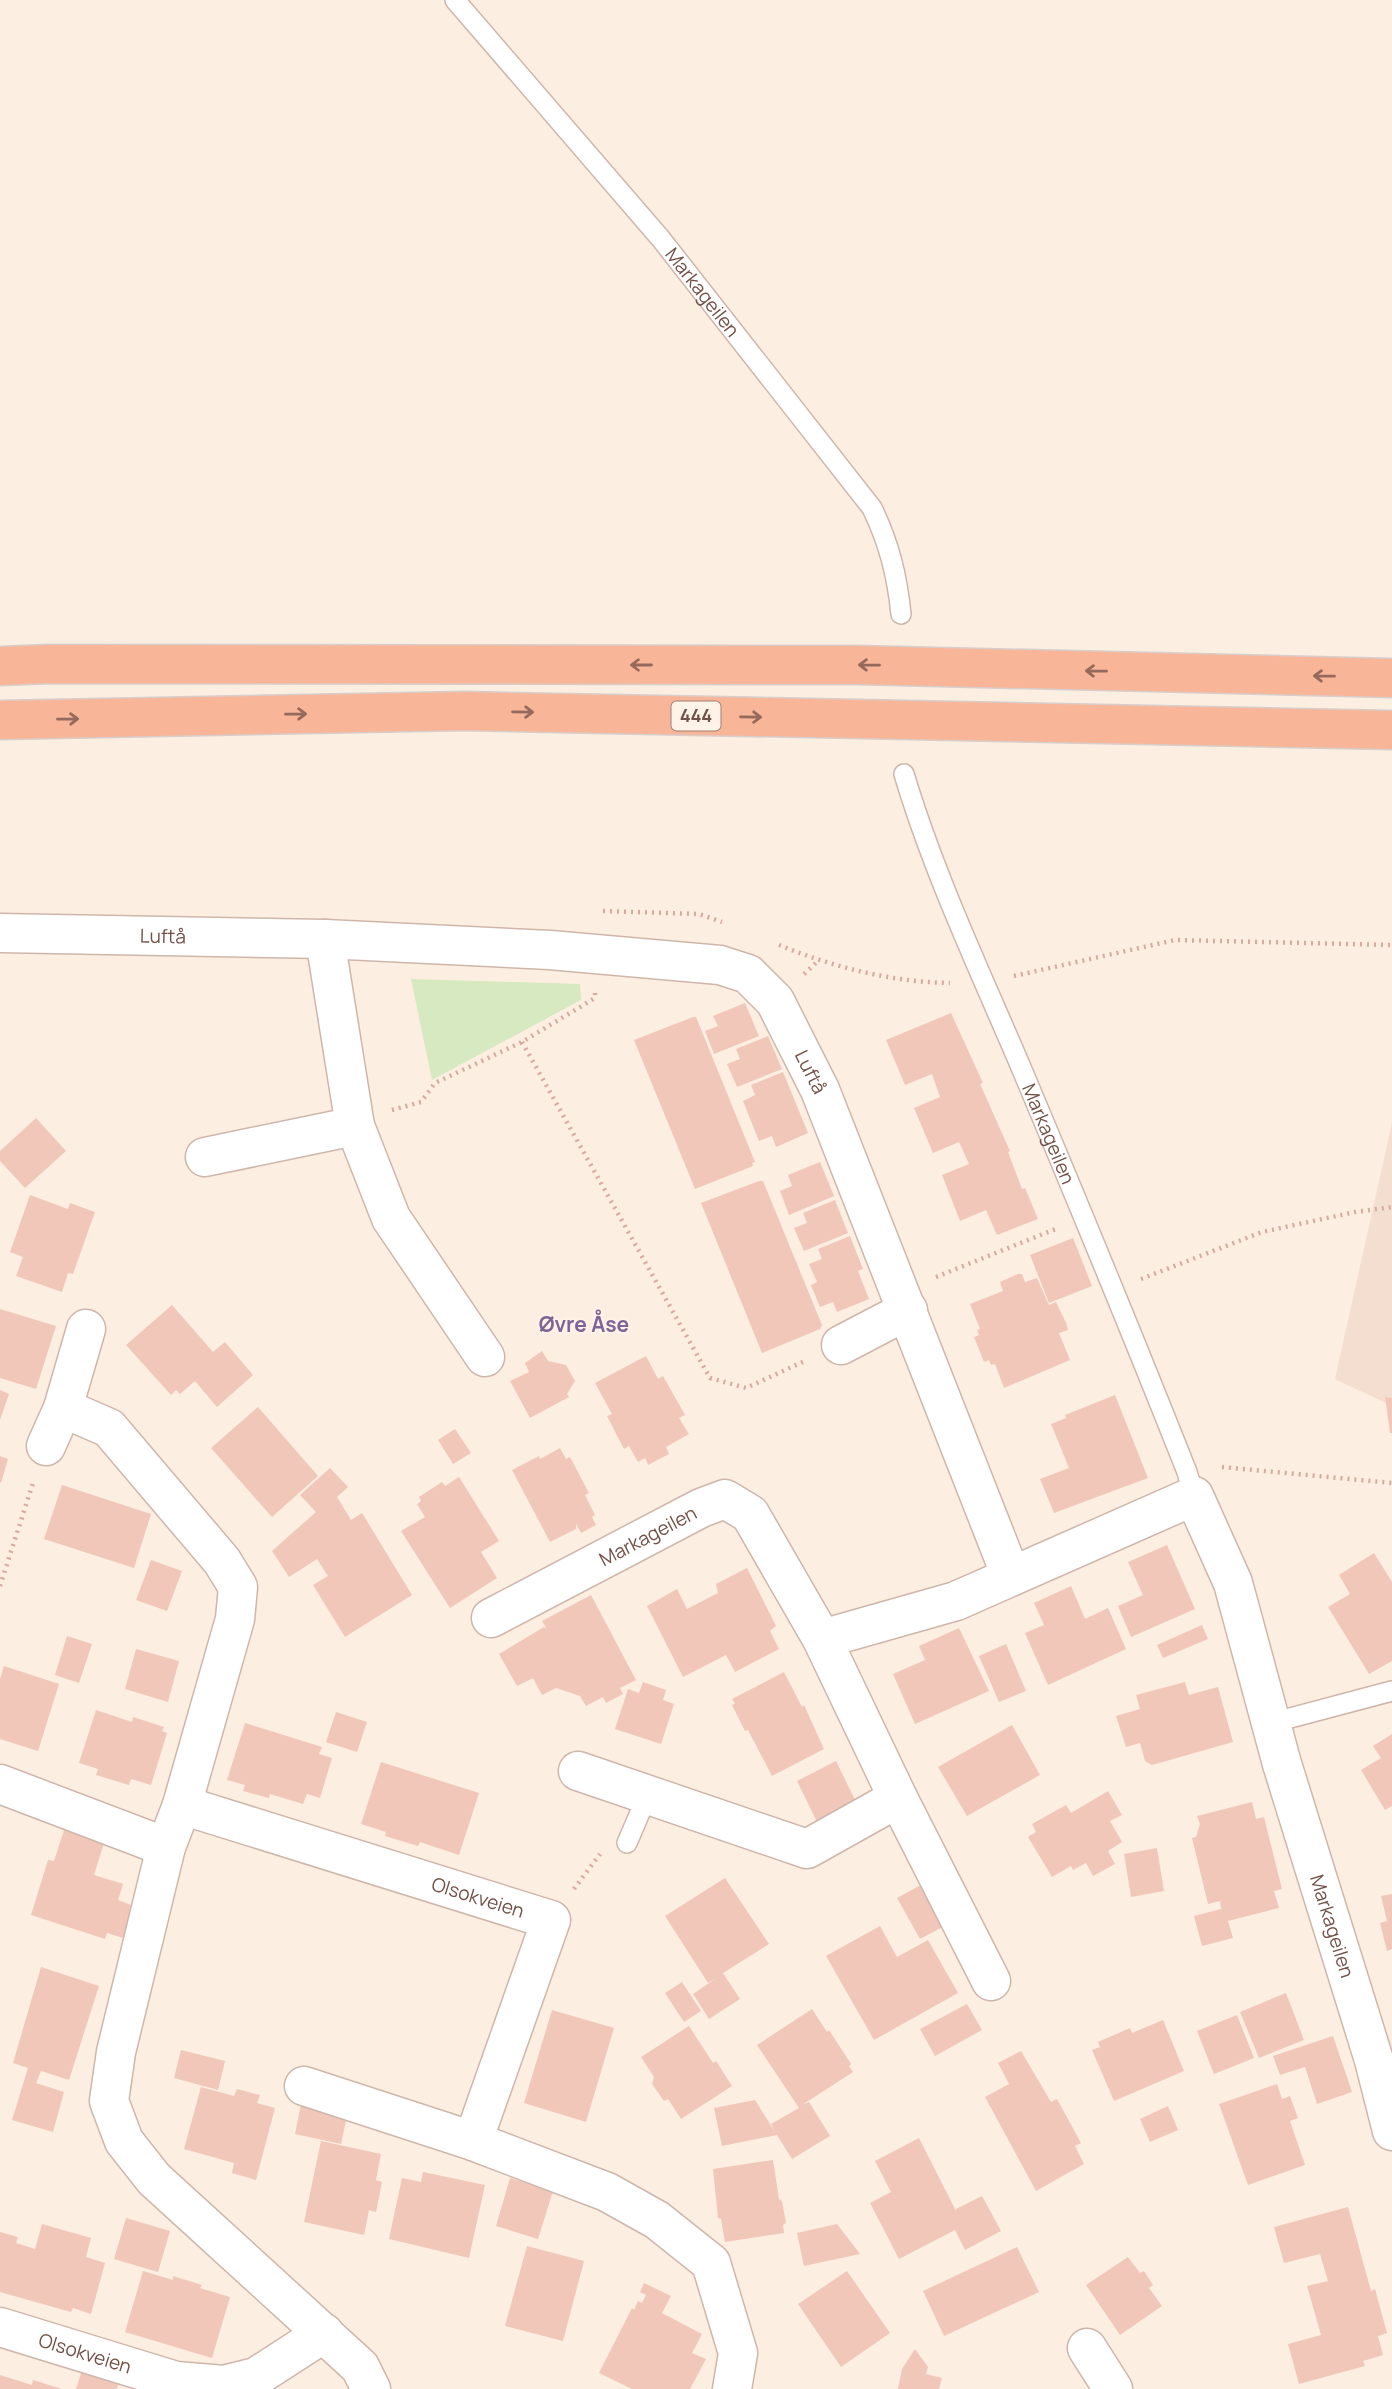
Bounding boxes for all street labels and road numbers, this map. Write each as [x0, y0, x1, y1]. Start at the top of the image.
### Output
street label: Markageilen [659, 242, 746, 342]
road number: 444 [672, 702, 720, 730]
street label: Luftå [140, 923, 186, 949]
street label: Luftå [789, 1046, 833, 1098]
street label: Markageilen [1016, 1079, 1081, 1188]
street label: Markageilen [594, 1500, 701, 1572]
street label: Olsokveien [428, 1871, 528, 1924]
street label: Markageilen [1304, 1871, 1361, 1981]
street label: Olsokveien [35, 2327, 135, 2380]

